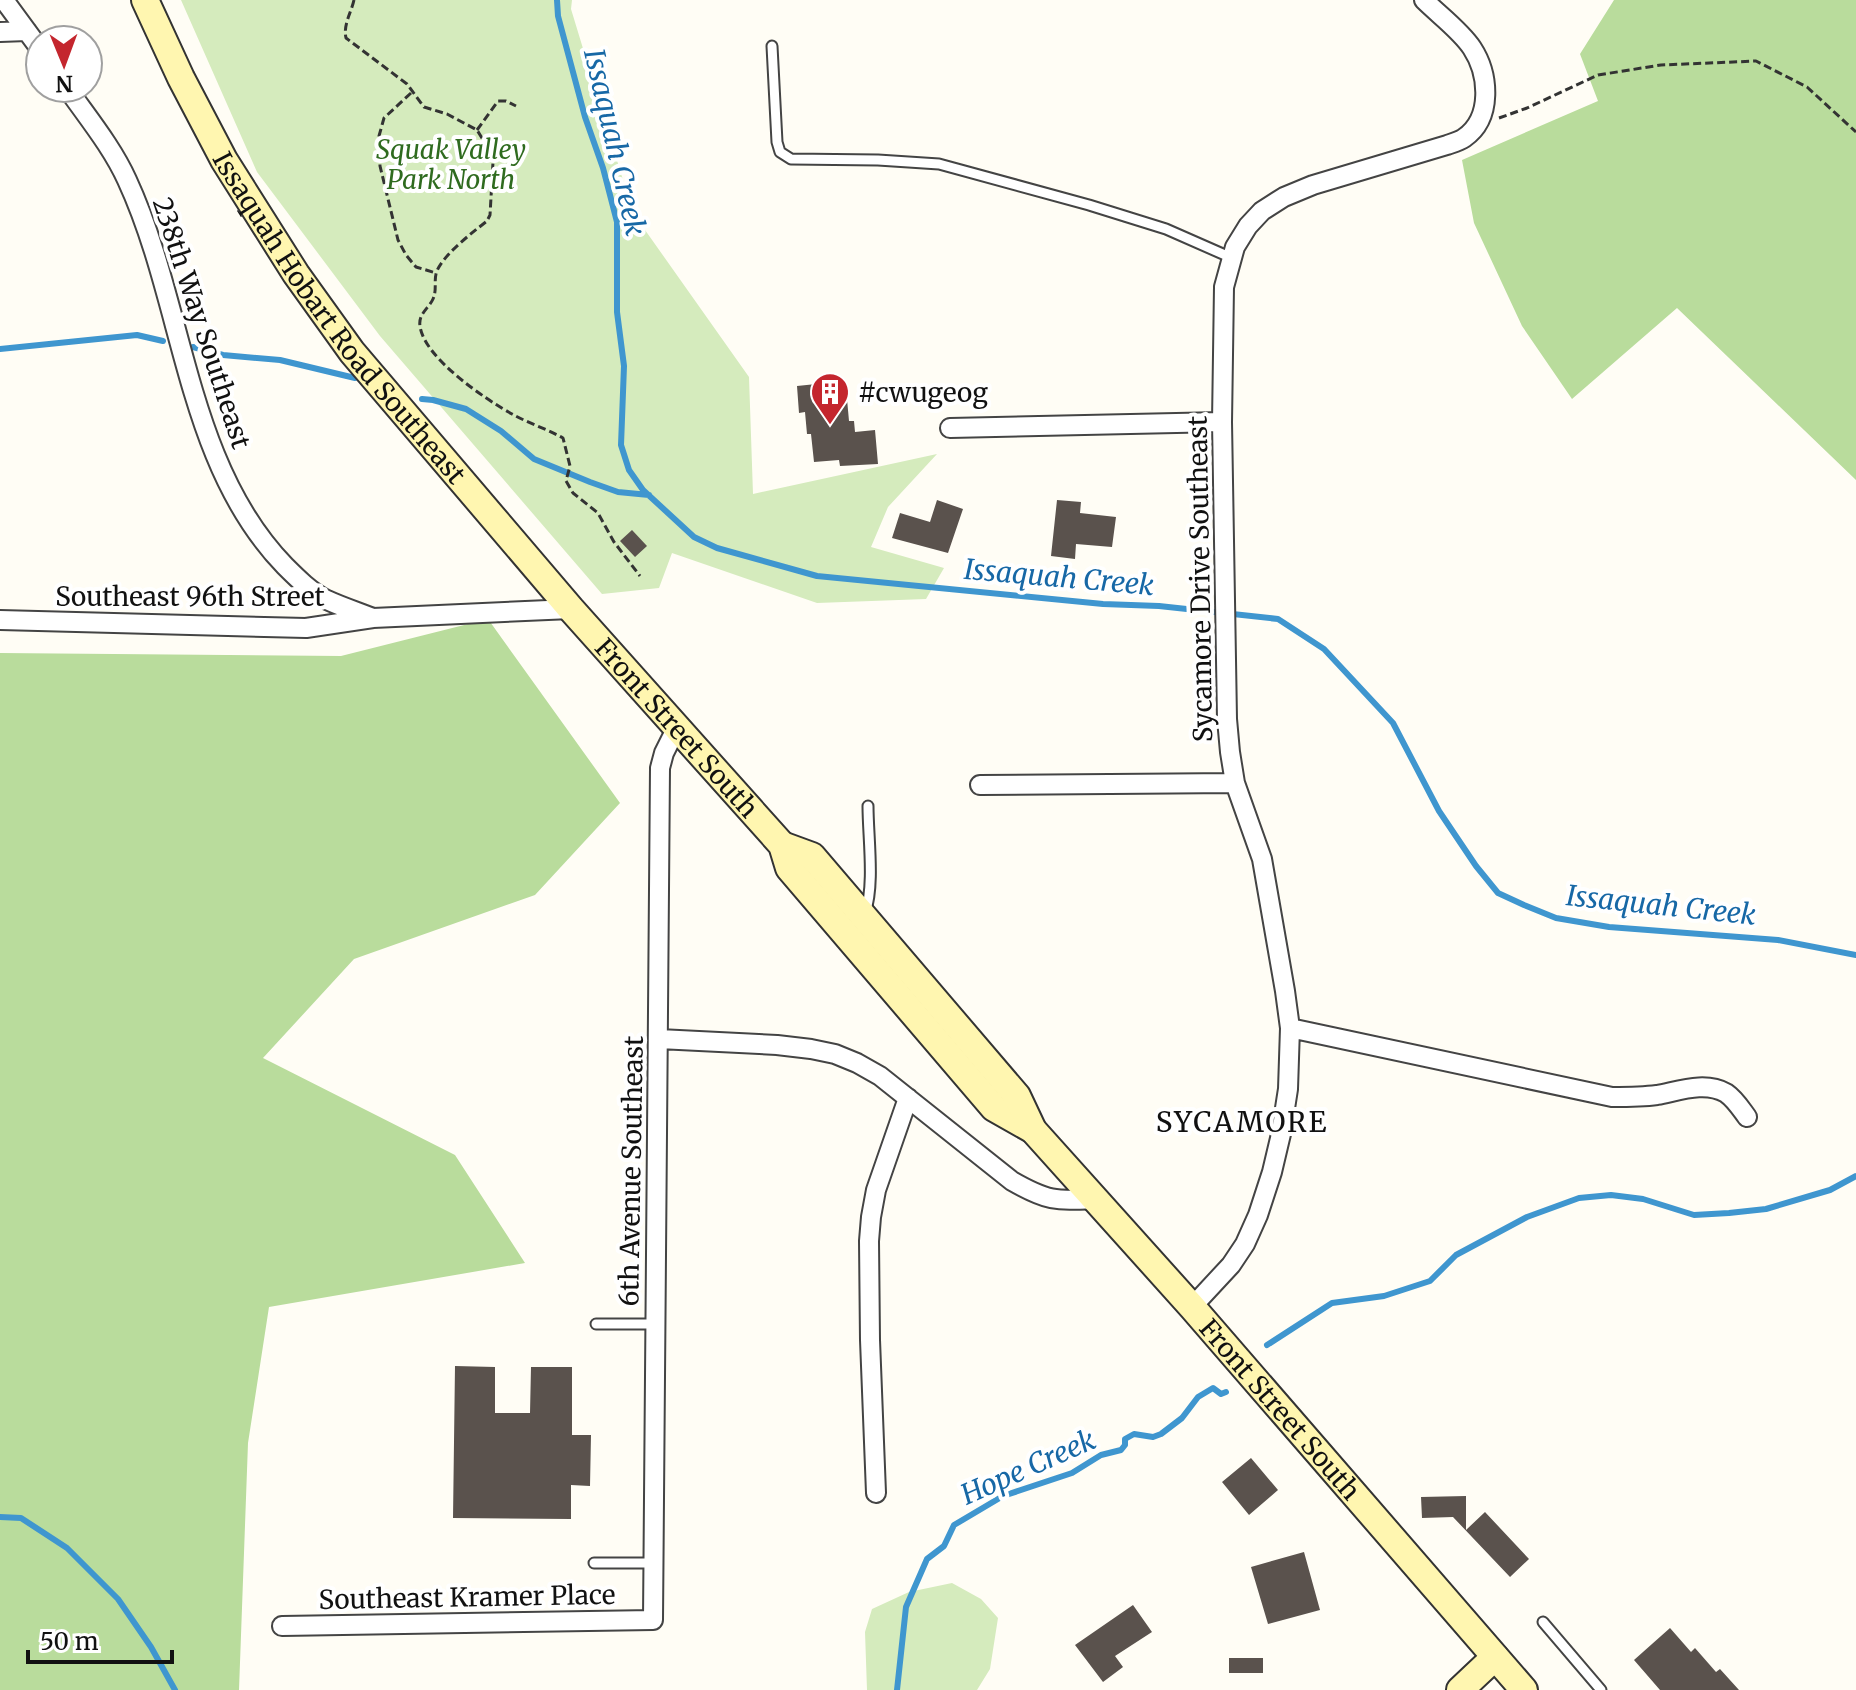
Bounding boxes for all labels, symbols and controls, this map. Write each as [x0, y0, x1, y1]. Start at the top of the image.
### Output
north arrow [24, 24, 104, 104]
water label: Issaquah Creek [576, 45, 654, 239]
text: N [55, 70, 73, 98]
park label: Squak Valley Park North [376, 133, 526, 196]
street label: Issaquah Hobart Road Southeast [206, 146, 473, 490]
street label: 238th Way Southeast [146, 193, 258, 453]
building icon: #cwugeog [809, 371, 851, 426]
place label: #cwugeog [858, 376, 988, 409]
street label: Sycamore Drive Southeast [1181, 415, 1219, 743]
water label: Issaquah Creek [962, 551, 1156, 603]
street label: Southeast 96th Street [55, 580, 325, 613]
street label: Front Street South [588, 631, 766, 824]
water label: Issaquah Creek [1564, 877, 1758, 933]
street label: 6th Avenue Southeast [612, 1035, 650, 1307]
district label: SYCAMORE [1156, 1104, 1328, 1140]
street label: Front Street South [1193, 1312, 1368, 1506]
water label: Hope Creek [954, 1421, 1101, 1513]
street label: Southeast Kramer Place [318, 1578, 616, 1616]
scale bar [28, 1614, 172, 1664]
text: 50 m [40, 1626, 99, 1657]

